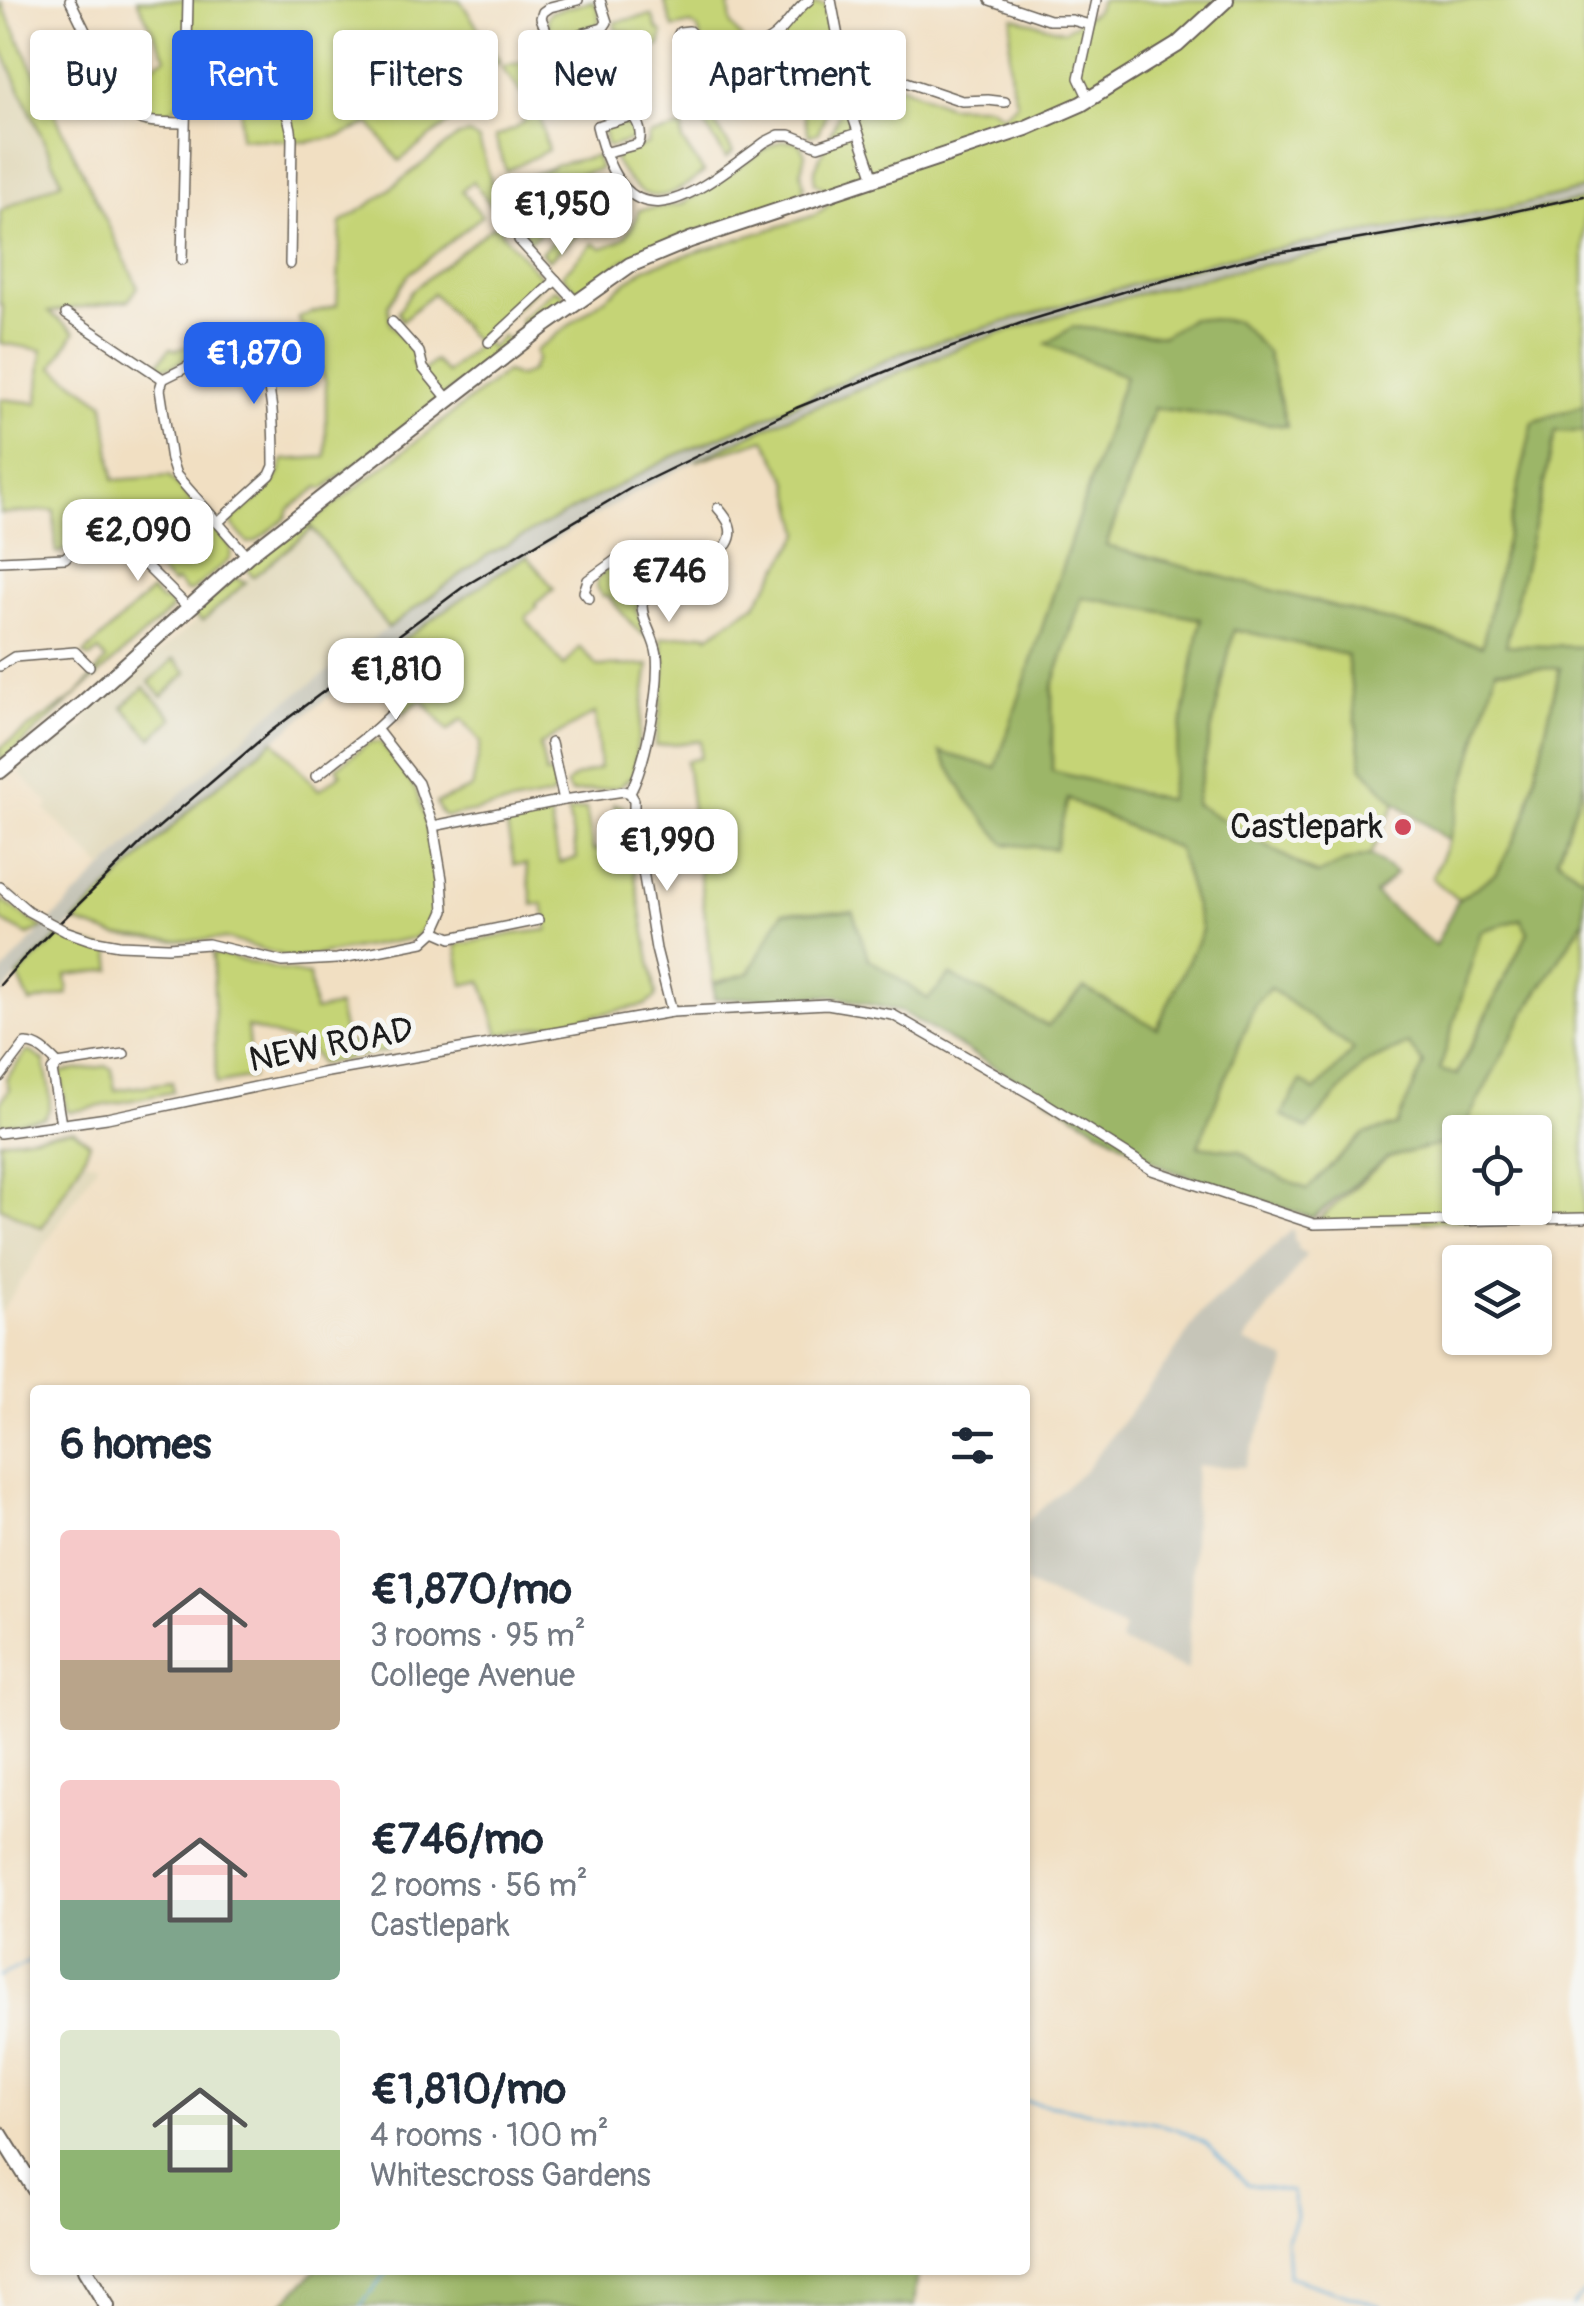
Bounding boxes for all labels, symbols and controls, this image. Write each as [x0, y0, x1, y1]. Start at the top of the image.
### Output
chip: Buy [30, 30, 152, 120]
chip: Rent [172, 30, 313, 120]
chip: Filters [333, 30, 498, 120]
chip: New [518, 30, 652, 120]
chip: Apartment [672, 30, 906, 120]
pin: €1,950 [481, 173, 643, 258]
text: €1,950 [513, 185, 611, 225]
pin: €1,870 [173, 322, 335, 407]
text: €1,870 [206, 334, 302, 374]
pin: €2,090 [57, 499, 219, 584]
text: €2,090 [84, 511, 192, 551]
pin: €746 [610, 540, 728, 625]
text: €746 [631, 552, 707, 592]
pin: €1,810 [315, 638, 477, 723]
text: €1,810 [350, 650, 442, 690]
place label: Castlepark [1230, 805, 1383, 849]
pin: €1,990 [586, 809, 748, 894]
marker: Castlepark [1392, 816, 1414, 838]
text: €1,990 [619, 821, 715, 861]
street label: NEW ROAD [245, 1008, 417, 1082]
map controls [1442, 1115, 1552, 1355]
button: locate [1442, 1115, 1552, 1225]
button: layers [1442, 1245, 1552, 1355]
icon: filters [945, 1418, 1000, 1473]
text: 6 homes [60, 1419, 211, 1471]
text: €1,870/mo [370, 1564, 572, 1616]
icon: home [140, 1570, 260, 1690]
text: 3 rooms · 95 m² [370, 1616, 586, 1656]
text: College Avenue [370, 1656, 575, 1696]
text: €746/mo [370, 1814, 544, 1866]
icon: home [140, 1820, 260, 1940]
text: 2 rooms · 56 m² [370, 1866, 588, 1906]
text: Castlepark [370, 1906, 510, 1946]
text: €1,810/mo [370, 2064, 566, 2116]
icon: home [140, 2070, 260, 2190]
text: 4 rooms · 100 m² [370, 2116, 609, 2156]
text: Whitescross Gardens [370, 2156, 651, 2196]

